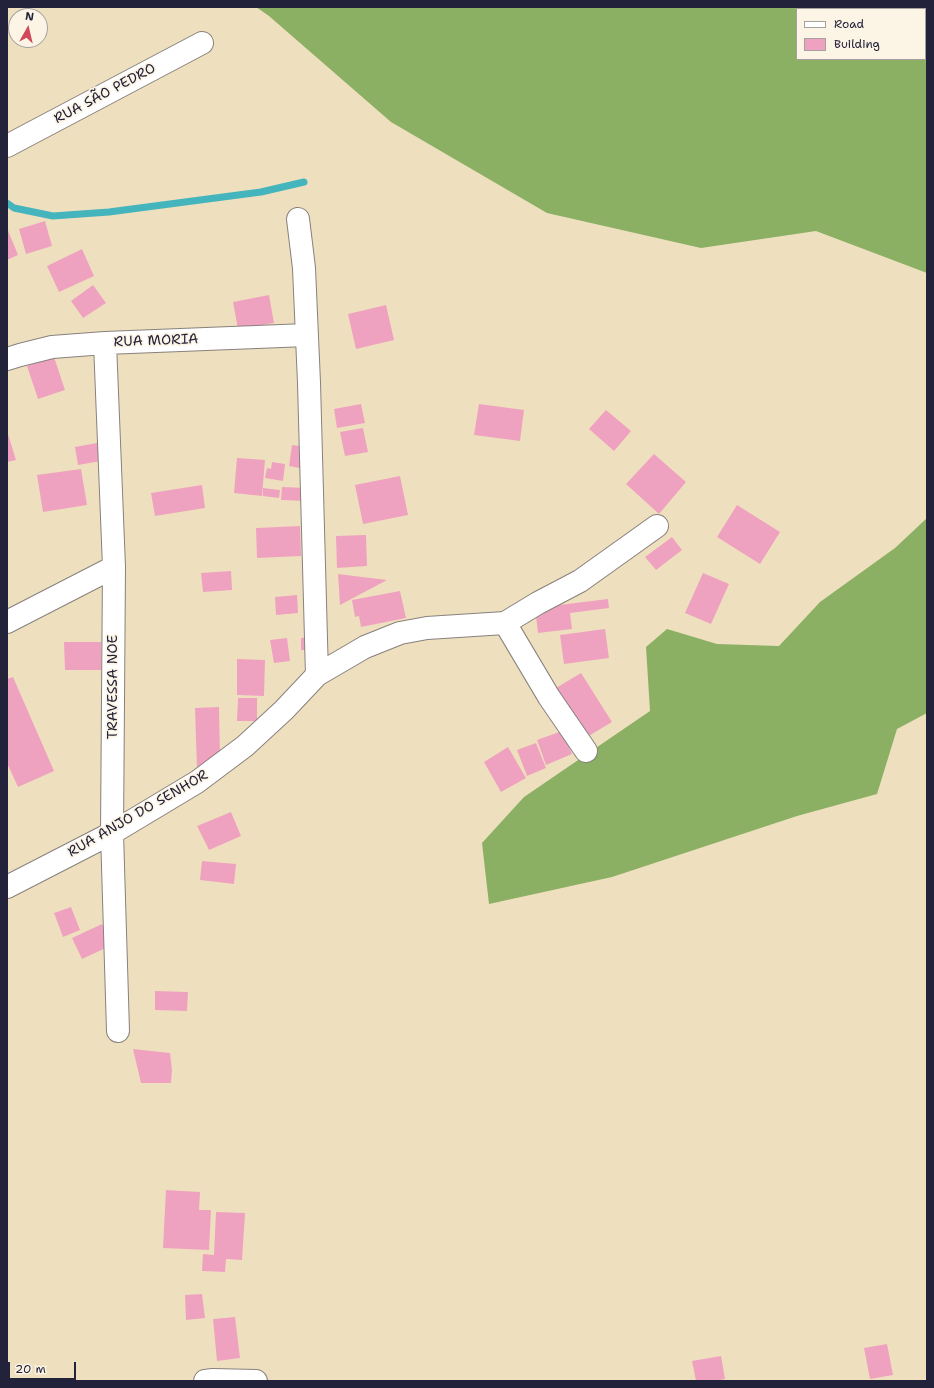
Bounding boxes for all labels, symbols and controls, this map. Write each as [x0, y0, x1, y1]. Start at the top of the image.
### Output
north arrow [8, 8, 48, 48]
legend [796, 8, 926, 60]
text: N [24, 9, 35, 25]
text: Road [834, 16, 864, 32]
text: Building [834, 36, 880, 52]
street label: RUA SÃO PEDRO [51, 60, 159, 128]
street label: RUA MORIA [113, 331, 199, 351]
street label: TRAVESSA NOE [105, 635, 121, 739]
street label: RUA ANJO DO SENHOR [65, 767, 211, 861]
scale bar [10, 1354, 78, 1380]
text: 20 m [15, 1361, 46, 1377]

